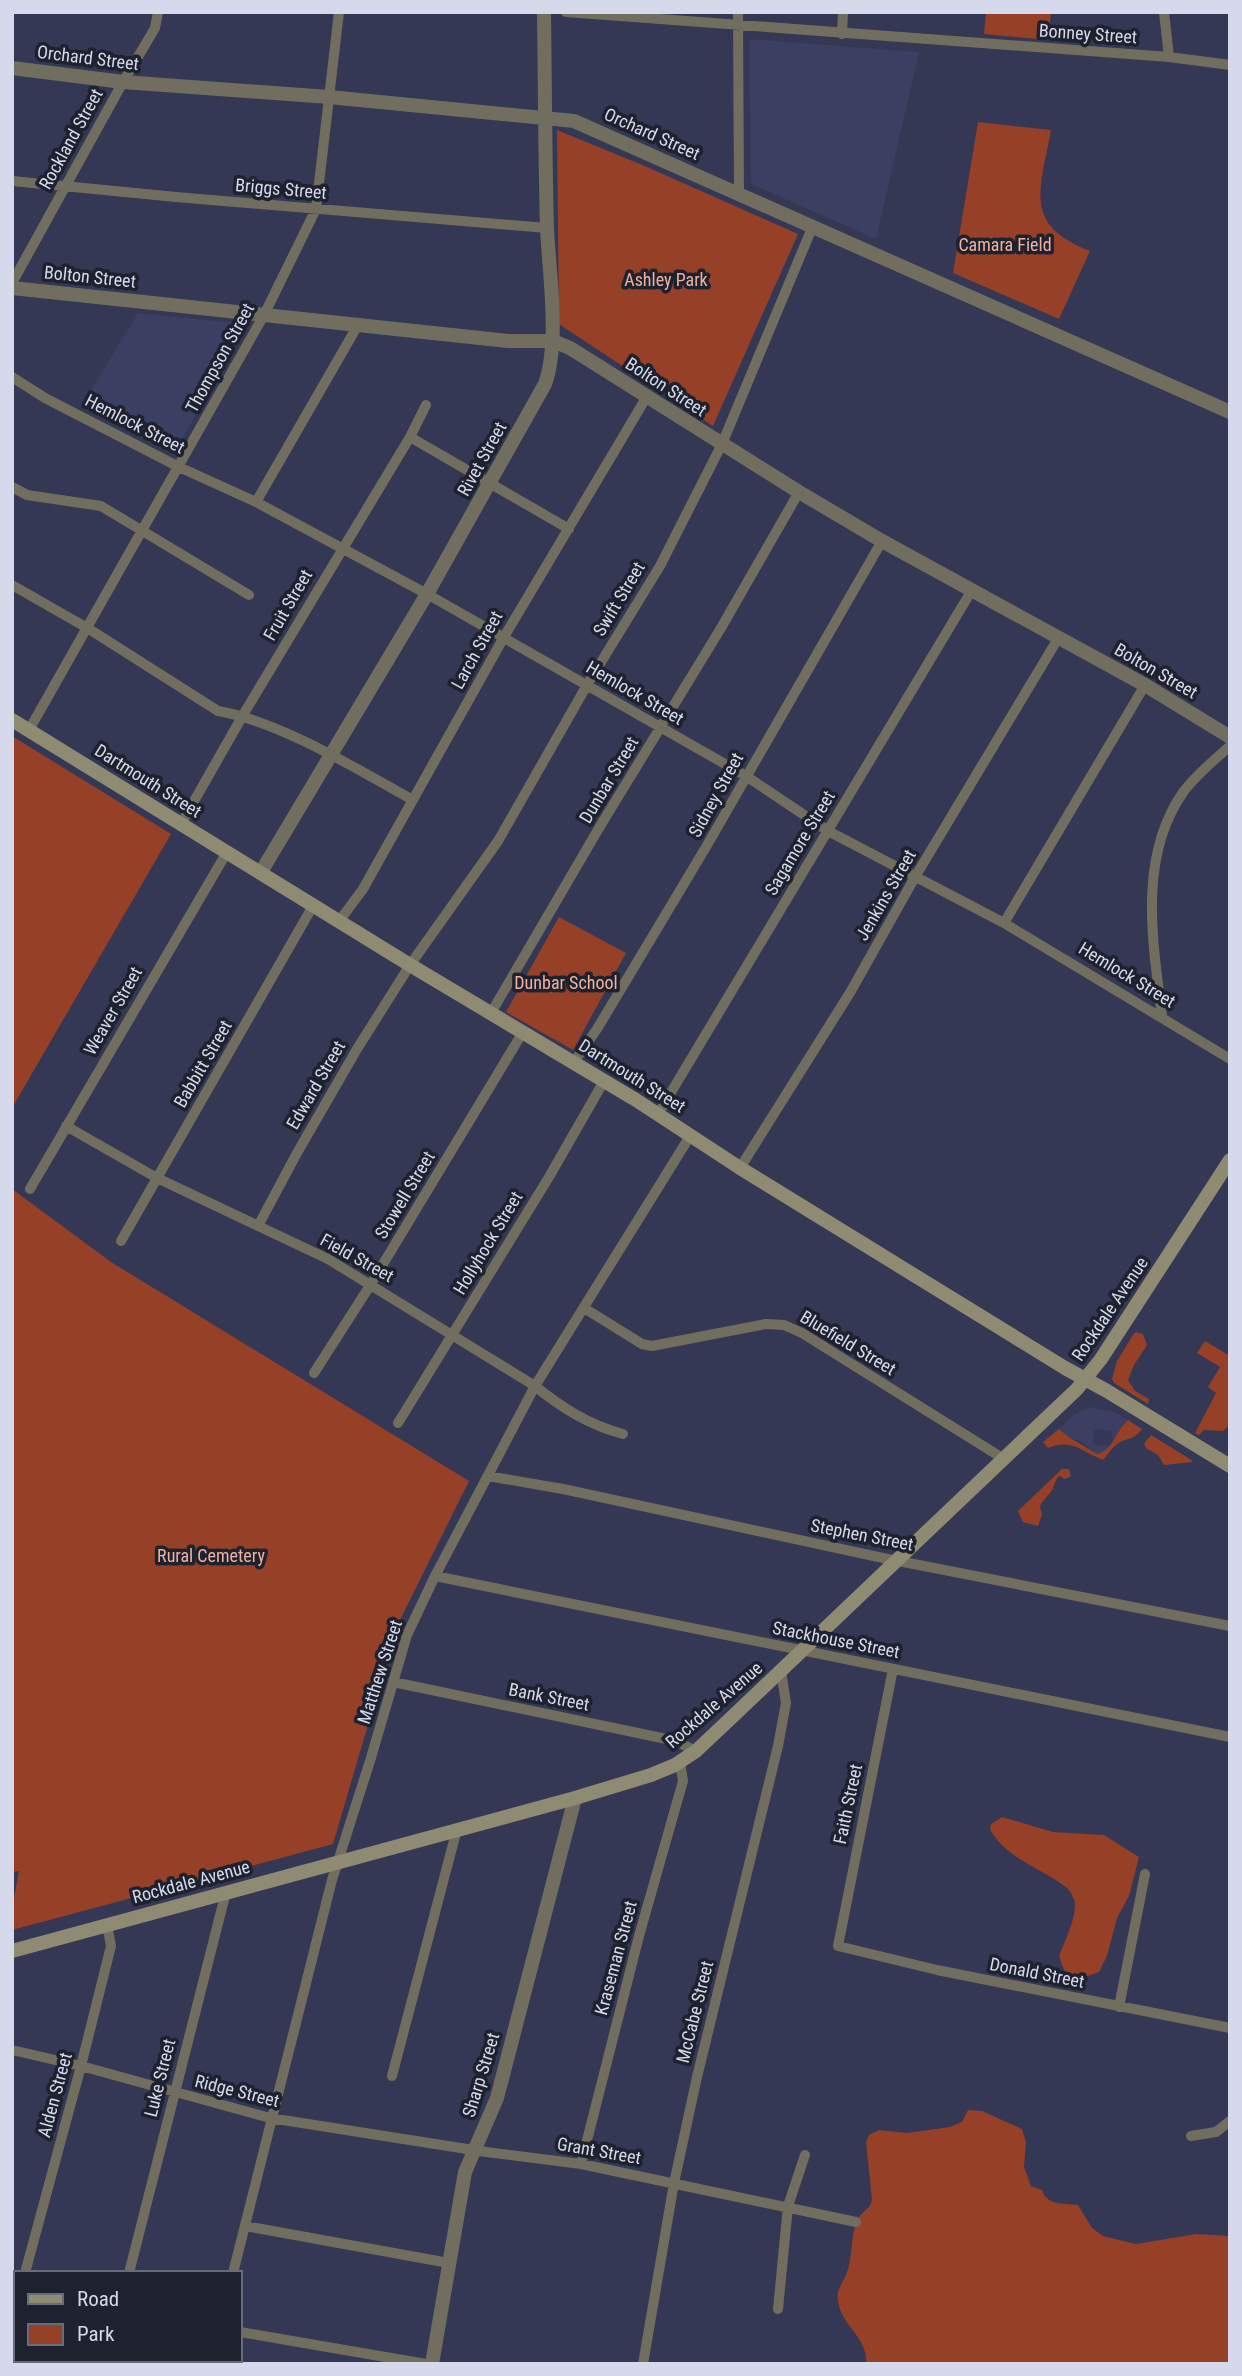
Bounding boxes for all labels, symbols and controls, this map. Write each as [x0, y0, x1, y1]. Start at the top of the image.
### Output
street label: Bonney Street [1038, 20, 1138, 47]
street label: Orchard Street [36, 41, 140, 74]
street label: Rockland Street [34, 85, 107, 193]
street label: Orchard Street [601, 103, 703, 164]
street label: Briggs Street [234, 174, 328, 203]
park label: Camara Field [958, 234, 1052, 255]
street label: Bolton Street [43, 261, 137, 292]
park label: Ashley Park [624, 269, 708, 290]
street label: Thompson Street [181, 299, 258, 416]
street label: Bolton Street [622, 353, 711, 420]
street label: Hemlock Street [82, 389, 189, 458]
street label: Rivet Street [453, 418, 510, 499]
street label: Swift Street [588, 558, 649, 640]
street label: Fruit Street [259, 566, 316, 644]
street label: Larch Street [447, 607, 507, 692]
street label: Bolton Street [1111, 638, 1201, 703]
street label: Hemlock Street [583, 656, 688, 729]
street label: Dunbar Street [575, 733, 643, 827]
street label: Dartmouth Street [91, 739, 205, 822]
street label: Sidney Street [684, 749, 747, 841]
street label: Sagamore Street [760, 787, 839, 899]
street label: Jenkins Street [851, 846, 920, 944]
street label: Hemlock Street [1075, 937, 1179, 1012]
street label: Weaver Street [79, 963, 146, 1059]
park label: Dunbar School [514, 972, 618, 993]
street label: Babbitt Street [169, 1016, 236, 1111]
street label: Dartmouth Street [575, 1034, 689, 1117]
street label: Edward Street [282, 1037, 349, 1133]
street label: Stowell Street [370, 1147, 439, 1242]
street label: Hollyhock Street [449, 1187, 527, 1298]
street label: Field Street [317, 1229, 398, 1286]
street label: Rockdale Avenue [1067, 1253, 1152, 1365]
street label: Bluefield Street [797, 1306, 900, 1379]
street label: Stephen Street [809, 1514, 915, 1555]
park label: Rural Cemetery [157, 1545, 265, 1566]
street label: Matthew Street [353, 1617, 406, 1726]
street label: Stackhouse Street [771, 1617, 901, 1662]
street label: Rockdale Avenue [661, 1657, 766, 1752]
street label: Bank Street [507, 1678, 591, 1715]
street label: Faith Street [829, 1762, 866, 1846]
street label: Rockdale Avenue [130, 1856, 252, 1907]
street label: Kraseman Street [590, 1898, 641, 2017]
street label: Donald Street [988, 1953, 1086, 1992]
street label: McCabe Street [672, 1959, 717, 2065]
street label: Sharp Street [458, 2030, 503, 2120]
street label: Luke Street [140, 2037, 179, 2119]
street label: Alden Street [33, 2050, 76, 2140]
street label: Ridge Street [193, 2070, 282, 2111]
street label: Grant Street [556, 2133, 643, 2168]
legend [14, 2271, 242, 2362]
text: Road [77, 2287, 119, 2311]
text: Park [77, 2322, 115, 2346]

